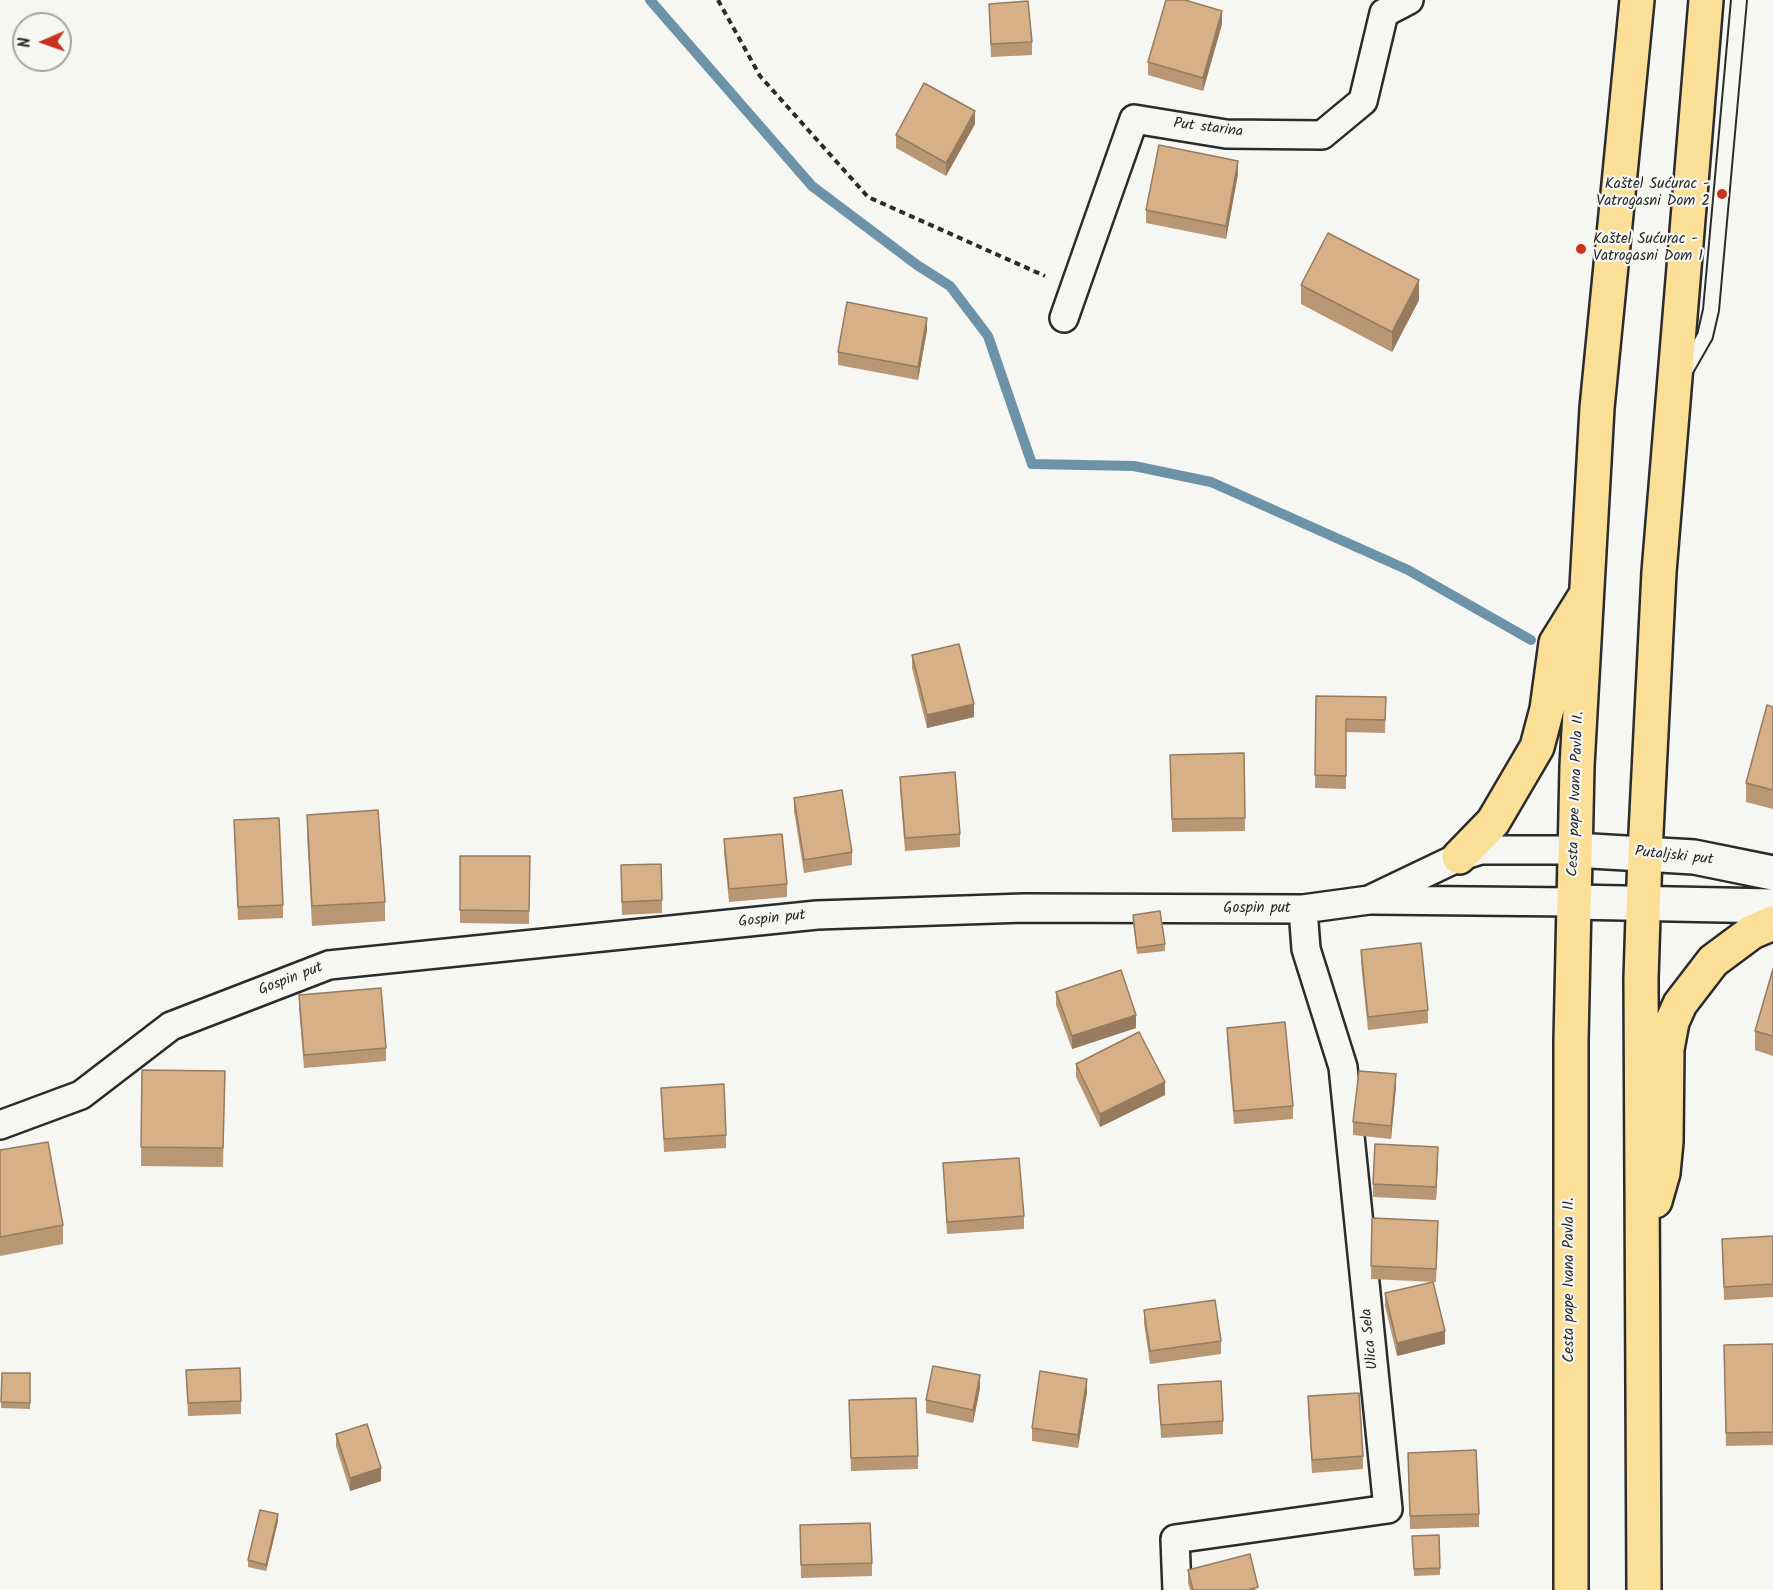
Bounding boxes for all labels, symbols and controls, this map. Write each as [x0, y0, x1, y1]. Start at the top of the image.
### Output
north arrow [12, 12, 72, 72]
text: N [13, 37, 38, 48]
street label: Put starina [1172, 116, 1244, 142]
place label: Kaštel Sućurac - Vatrogasni Dom 2 [1596, 176, 1710, 211]
marker: Kaštel Sućurac - Vatrogasni Dom 2 [1715, 187, 1729, 201]
place label: Kaštel Sućurac - Vatrogasni Dom 1 [1593, 231, 1703, 266]
marker: Kaštel Sućurac - Vatrogasni Dom 1 [1574, 242, 1588, 256]
street label: Cesta pape Ivana Pavla II. [1565, 711, 1589, 877]
street label: Putaljski put [1634, 844, 1714, 870]
street label: Gospin put [1223, 900, 1291, 918]
street label: Gospin put [738, 908, 806, 932]
street label: Gospin put [256, 960, 326, 1000]
street label: Cesta pape Ivana Pavla II. [1561, 1197, 1579, 1363]
street label: Ulica Sela [1359, 1308, 1383, 1370]

